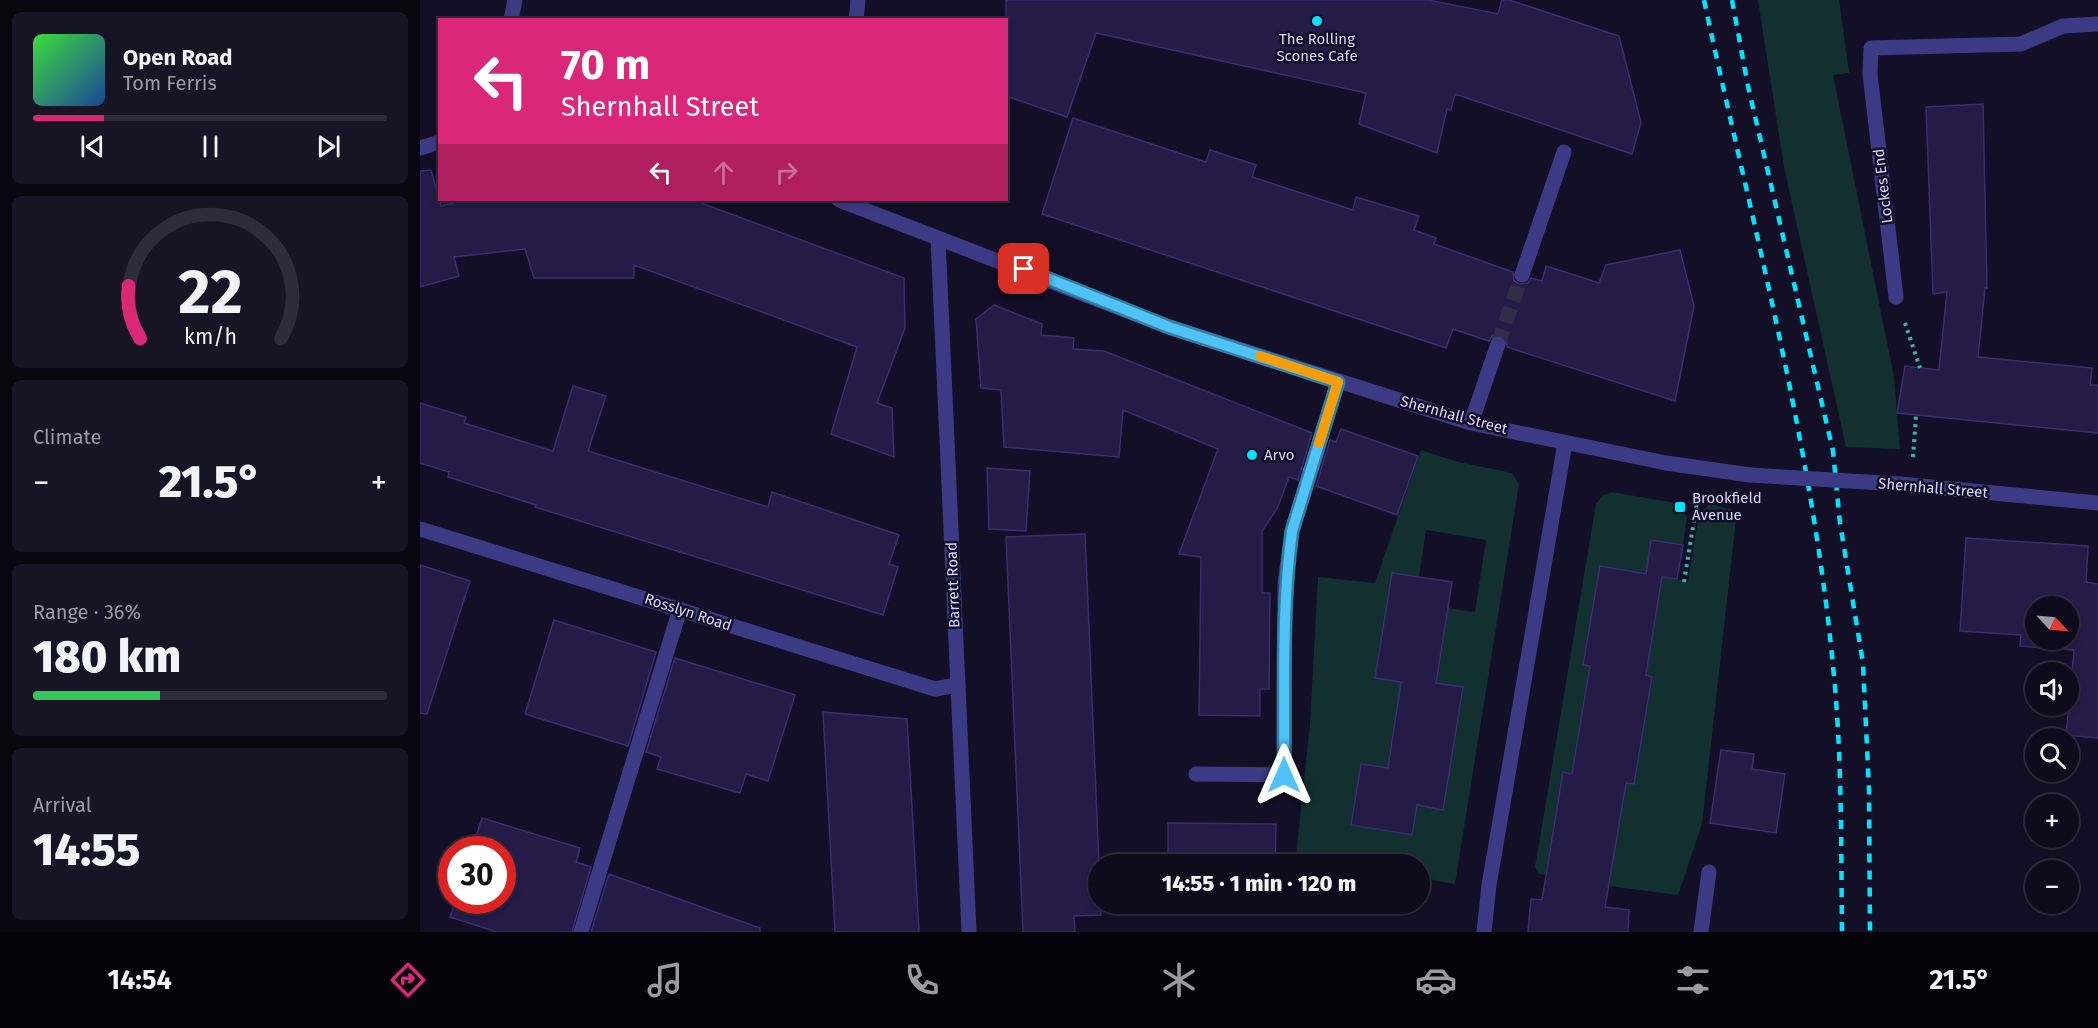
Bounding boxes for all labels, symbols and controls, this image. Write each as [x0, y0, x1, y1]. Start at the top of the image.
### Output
marker: The Rolling Scones Cafe [1310, 14, 1324, 28]
place label: The Rolling Scones Cafe [1276, 30, 1358, 65]
text: 70 m [561, 40, 650, 90]
icon: left [462, 42, 540, 120]
text: Open Road [123, 44, 233, 71]
text: Tom Ferris [123, 71, 217, 95]
text: Shernhall Street [561, 91, 759, 123]
icon: previous [76, 130, 109, 163]
icon: pause [194, 130, 227, 163]
icon: next [312, 130, 345, 163]
street label: Lockes End [1869, 147, 1897, 225]
icon: left [644, 156, 677, 189]
icon: ahead [707, 156, 740, 189]
icon: right [770, 156, 803, 189]
pin [998, 243, 1049, 294]
icon: arrive [1007, 252, 1040, 285]
text: 22 [178, 255, 242, 330]
text: km/h [183, 324, 237, 350]
street label: Shernhall Street [1399, 392, 1510, 438]
text: Climate [33, 425, 101, 449]
place label: Arvo [1264, 446, 1294, 464]
marker: Arvo [1245, 448, 1259, 462]
text: 21.5° [159, 455, 261, 509]
text: − [33, 463, 50, 503]
text: + [371, 463, 387, 503]
street label: Shernhall Street [1877, 474, 1989, 502]
place label: Brookfield Avenue [1692, 489, 1762, 524]
marker: Brookfield Avenue [1673, 500, 1687, 514]
street label: Barrett Road [943, 542, 963, 628]
street label: Rosslyn Road [642, 589, 734, 635]
north arrow [2025, 596, 2079, 650]
map controls [2025, 596, 2079, 914]
text: Range · 36% [33, 600, 141, 624]
text: 180 km [33, 630, 181, 684]
button: sound [2025, 662, 2079, 716]
button: search [2025, 728, 2079, 782]
position arrow [1252, 743, 1316, 807]
text: Arrival [33, 793, 92, 817]
button: + [2025, 794, 2079, 848]
text: 14:55 [33, 823, 140, 877]
speed limit sign: 30 [438, 836, 516, 914]
button: − [2025, 860, 2079, 914]
text: 14:55 · 1 min · 120 m [1162, 870, 1356, 897]
icon: directions [387, 959, 429, 1001]
icon: music [644, 959, 686, 1001]
icon: phone [901, 959, 943, 1001]
icon: climate [1158, 959, 1200, 1001]
icon: car [1415, 959, 1457, 1001]
icon: filters [1672, 959, 1714, 1001]
text: 14:54 [108, 964, 172, 996]
text: 21.5° [1929, 964, 1990, 996]

